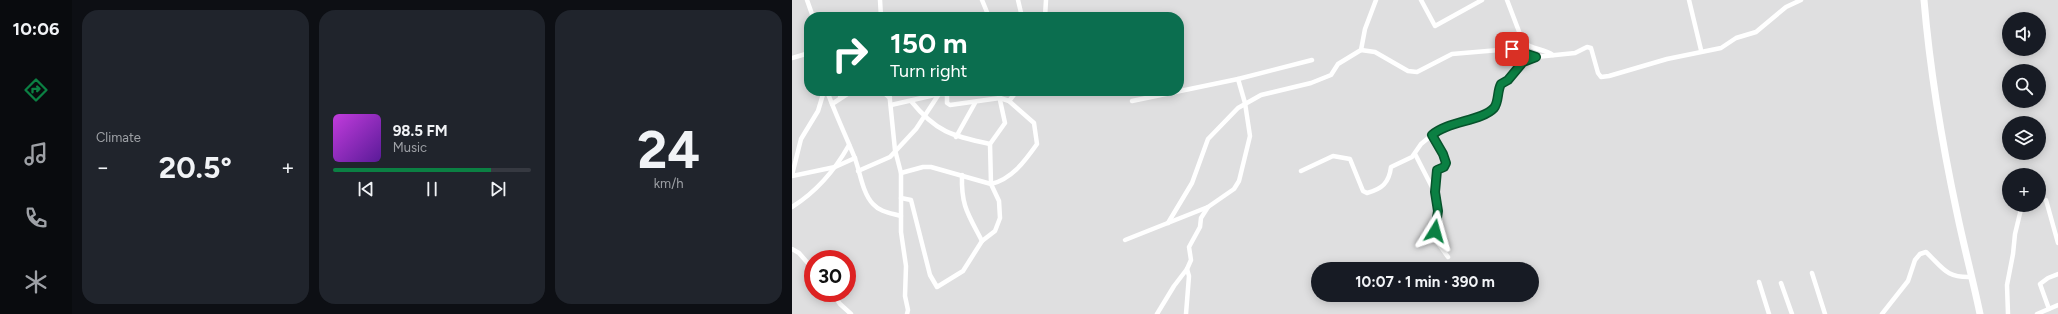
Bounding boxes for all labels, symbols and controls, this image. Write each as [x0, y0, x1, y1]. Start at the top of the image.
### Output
map controls [2002, 12, 2046, 212]
button: sound [2002, 12, 2046, 56]
text: 10:06 [13, 18, 59, 40]
text: 150 m [890, 26, 967, 60]
icon: right [824, 28, 876, 80]
pin [1495, 32, 1529, 66]
icon: arrive [1501, 38, 1523, 60]
text: Turn right [890, 60, 967, 82]
button: search [2002, 64, 2046, 108]
icon: directions [22, 76, 50, 104]
button: layers [2002, 116, 2046, 160]
text: 24 [637, 119, 700, 181]
text: 98.5 FM [393, 122, 448, 140]
text: Climate [96, 130, 141, 145]
icon: music [22, 140, 50, 168]
text: Music [393, 140, 427, 155]
text: 20.5° [159, 149, 232, 186]
text: − [96, 154, 110, 181]
text: + [281, 154, 295, 181]
button: + [2002, 168, 2046, 212]
text: km/h [654, 176, 684, 191]
icon: previous [355, 178, 377, 200]
icon: pause [421, 178, 443, 200]
icon: next [487, 178, 509, 200]
icon: phone [22, 204, 50, 232]
position arrow [1414, 210, 1456, 252]
speed limit sign: 30 [804, 250, 856, 302]
icon: climate [22, 268, 50, 296]
text: 10:07 · 1 min · 390 m [1355, 273, 1495, 291]

